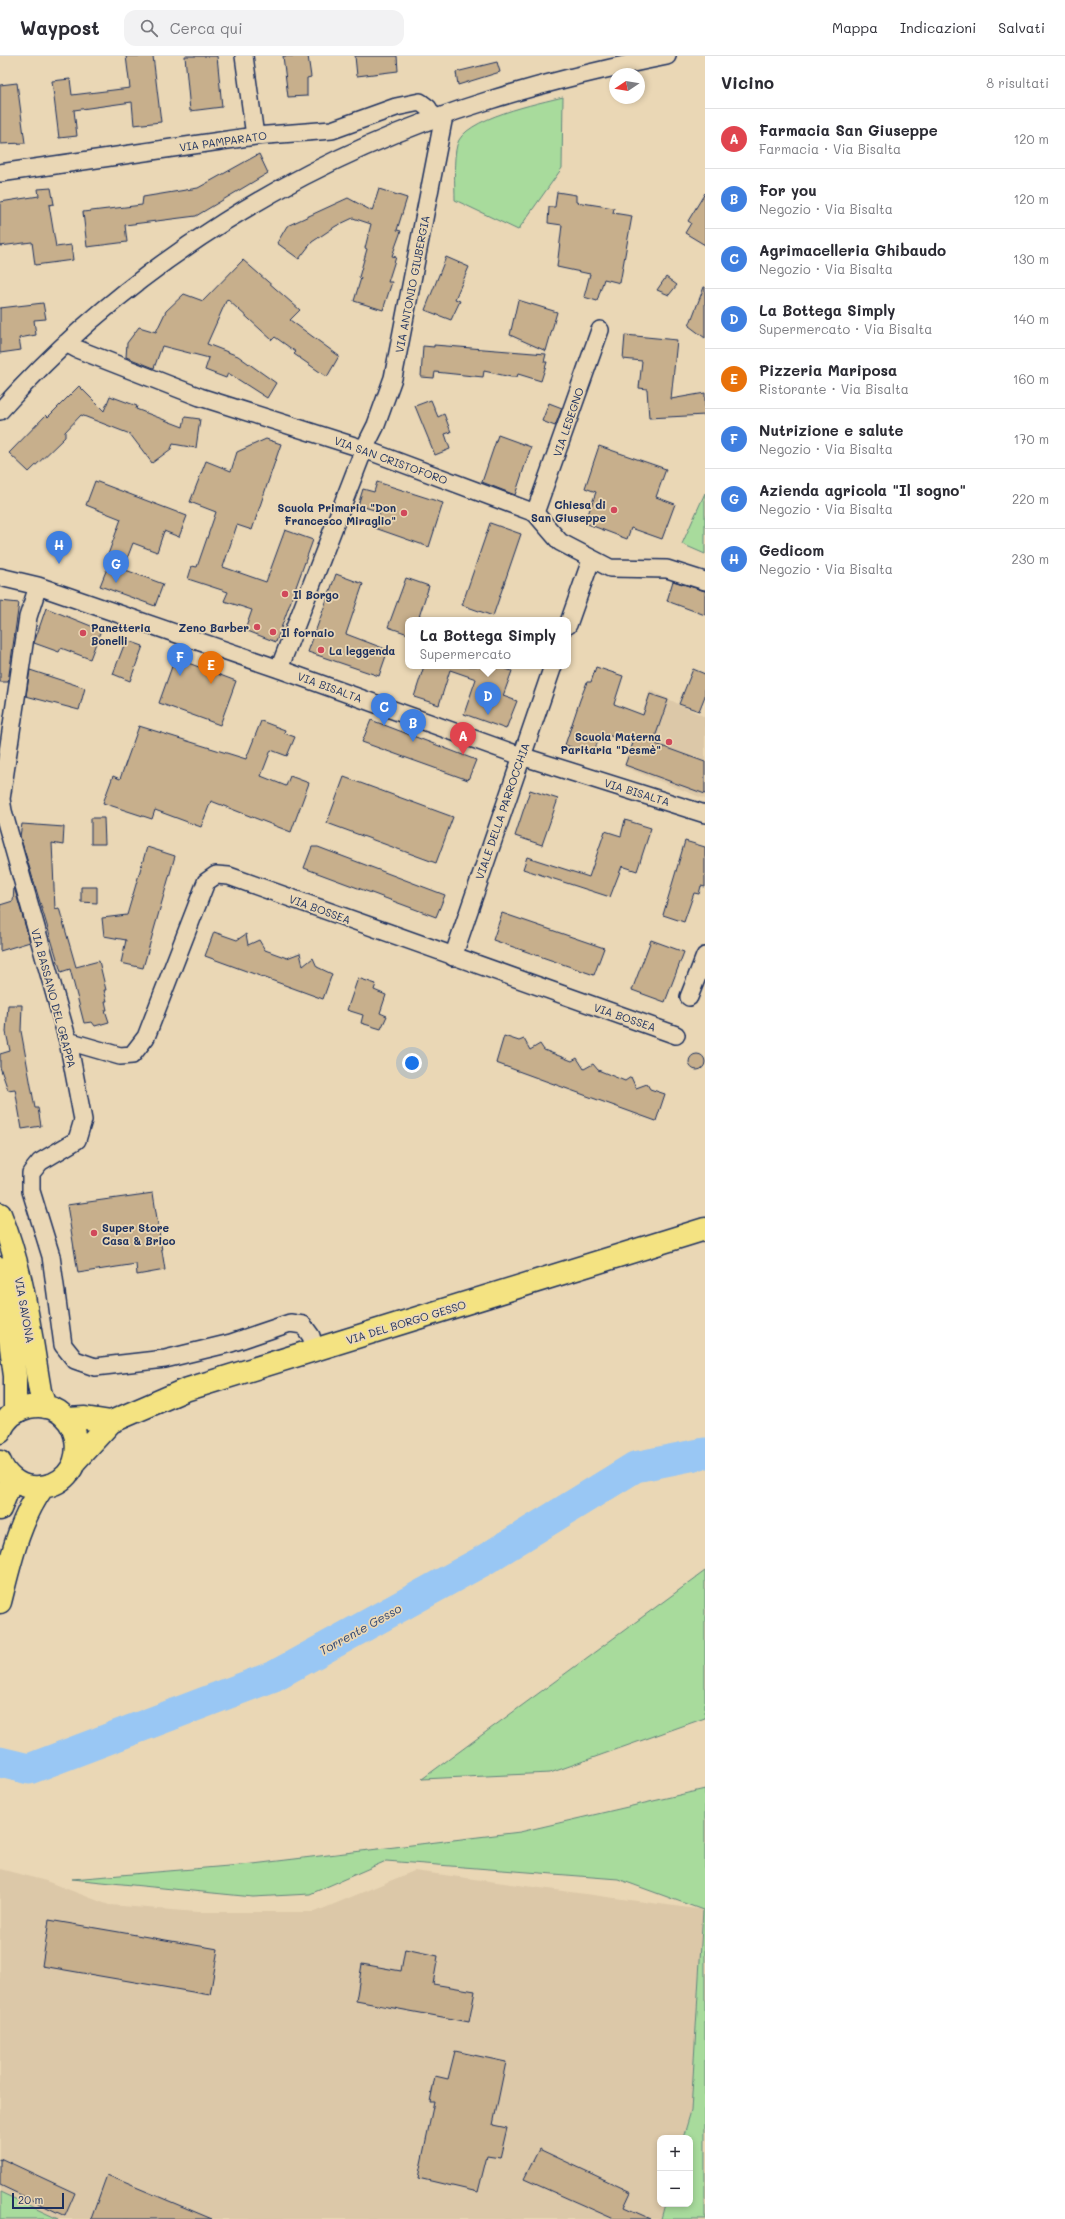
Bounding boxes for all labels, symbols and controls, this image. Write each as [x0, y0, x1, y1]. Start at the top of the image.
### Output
search box [124, 10, 404, 46]
text: Waypost [20, 15, 100, 40]
icon: search [138, 17, 160, 39]
text: Cerca qui [170, 18, 243, 38]
text: Mappa [832, 18, 878, 37]
text: Indicazioni [900, 18, 976, 37]
text: Salvati [998, 18, 1045, 37]
north arrow [609, 68, 645, 104]
text: Vicino [721, 71, 774, 93]
text: 8 risultati [986, 74, 1049, 91]
text: Farmacia San Giuseppe [759, 120, 938, 140]
street label: VIA PAMPARATO [178, 127, 268, 155]
text: A [729, 130, 739, 147]
text: 120 m [1013, 130, 1049, 147]
text: Farmacia · Via Bisalta [759, 140, 901, 157]
text: For you [759, 180, 817, 200]
text: B [730, 190, 738, 207]
text: 120 m [1013, 190, 1049, 207]
text: Negozio · Via Bisalta [759, 200, 893, 217]
street label: VIA ANTONIO GIUBERGIA [391, 214, 433, 354]
text: Agrimacelleria Ghibaudo [759, 240, 946, 260]
text: C [729, 250, 739, 267]
text: 130 m [1013, 250, 1049, 267]
text: Negozio · Via Bisalta [759, 260, 893, 277]
text: La Bottega Simply [759, 300, 895, 320]
text: D [729, 310, 739, 327]
text: 140 m [1013, 310, 1049, 327]
text: Supermercato · Via Bisalta [759, 320, 932, 337]
text: Pizzeria Mariposa [759, 360, 897, 380]
text: E [730, 370, 738, 387]
text: 160 m [1013, 370, 1049, 387]
text: Ristorante · Via Bisalta [759, 380, 909, 397]
street label: VIA LESEGNO [549, 385, 587, 459]
text: Nutrizione e salute [759, 420, 903, 440]
text: F [730, 430, 738, 447]
text: 170 m [1013, 430, 1049, 447]
street label: VIA SAN CRISTOFORO [332, 432, 450, 488]
text: Negozio · Via Bisalta [759, 440, 893, 457]
text: Azienda agricola "Il sogno" [759, 480, 966, 500]
text: G [729, 490, 739, 507]
text: 220 m [1012, 490, 1049, 507]
place label: Chiesa di San Giuseppe [531, 497, 606, 525]
place label: Scuola Primaria "Don Francesco Miraglio" [278, 500, 396, 528]
text: Negozio · Via Bisalta [759, 500, 893, 517]
marker: Chiesa di San Giuseppe [609, 505, 619, 515]
marker: Scuola Primaria "Don Francesco Miraglio" [399, 508, 409, 518]
pin: H [46, 531, 72, 564]
text: Gedicom [759, 540, 824, 560]
pin: G [103, 550, 129, 583]
text: H [729, 550, 739, 567]
text: 230 m [1012, 550, 1049, 567]
text: Negozio · Via Bisalta [759, 560, 893, 577]
place label: Il Borgo [293, 587, 339, 602]
marker: Il Borgo [280, 589, 290, 599]
popup [405, 617, 571, 669]
place label: Panetteria Bonelli [91, 620, 151, 648]
place label: Zeno Barber [179, 620, 249, 635]
marker: Zeno Barber [252, 622, 262, 632]
place label: Il fornaio [281, 625, 334, 640]
text: La Bottega Simply [420, 625, 556, 645]
marker: Il fornaio [268, 627, 278, 637]
marker: Panetteria Bonelli [78, 628, 88, 638]
pin: F [167, 643, 193, 676]
place label: La leggenda [329, 643, 396, 658]
marker: La leggenda [316, 645, 326, 655]
text: Supermercato [420, 645, 511, 662]
pin: E [198, 651, 224, 684]
street label: VIA BISALTA [295, 668, 365, 706]
pin: D [475, 682, 501, 715]
pin: C [371, 693, 397, 726]
pin: B [400, 709, 426, 742]
pin: A [450, 722, 476, 755]
place label: Scuola Materna Paritaria "Desmè" [561, 729, 661, 757]
marker: Scuola Materna Paritaria "Desmè" [664, 737, 674, 747]
street label: VIALE DELLA PARROCCHIA [471, 741, 533, 881]
street label: VIA BISALTA [602, 775, 672, 809]
street label: VIA BOSSEA [287, 891, 353, 927]
street label: VIA BASSANO DEL GRAPPA [28, 927, 80, 1069]
street label: VIA BOSSEA [592, 999, 658, 1035]
your location [402, 1053, 422, 1073]
place label: Super Store Casa & Brico [102, 1220, 176, 1248]
marker: Super Store Casa & Brico [89, 1228, 99, 1238]
street label: VIA SAVONA [12, 1276, 38, 1344]
street label: VIA DEL BORGO GESSO [344, 1297, 468, 1347]
water label: Torrente Gesso [316, 1600, 404, 1658]
map controls [657, 2135, 693, 2207]
button: + [657, 2135, 693, 2171]
button: − [657, 2171, 693, 2207]
scale bar [12, 2191, 64, 2210]
text: 20 m [18, 2192, 43, 2207]

